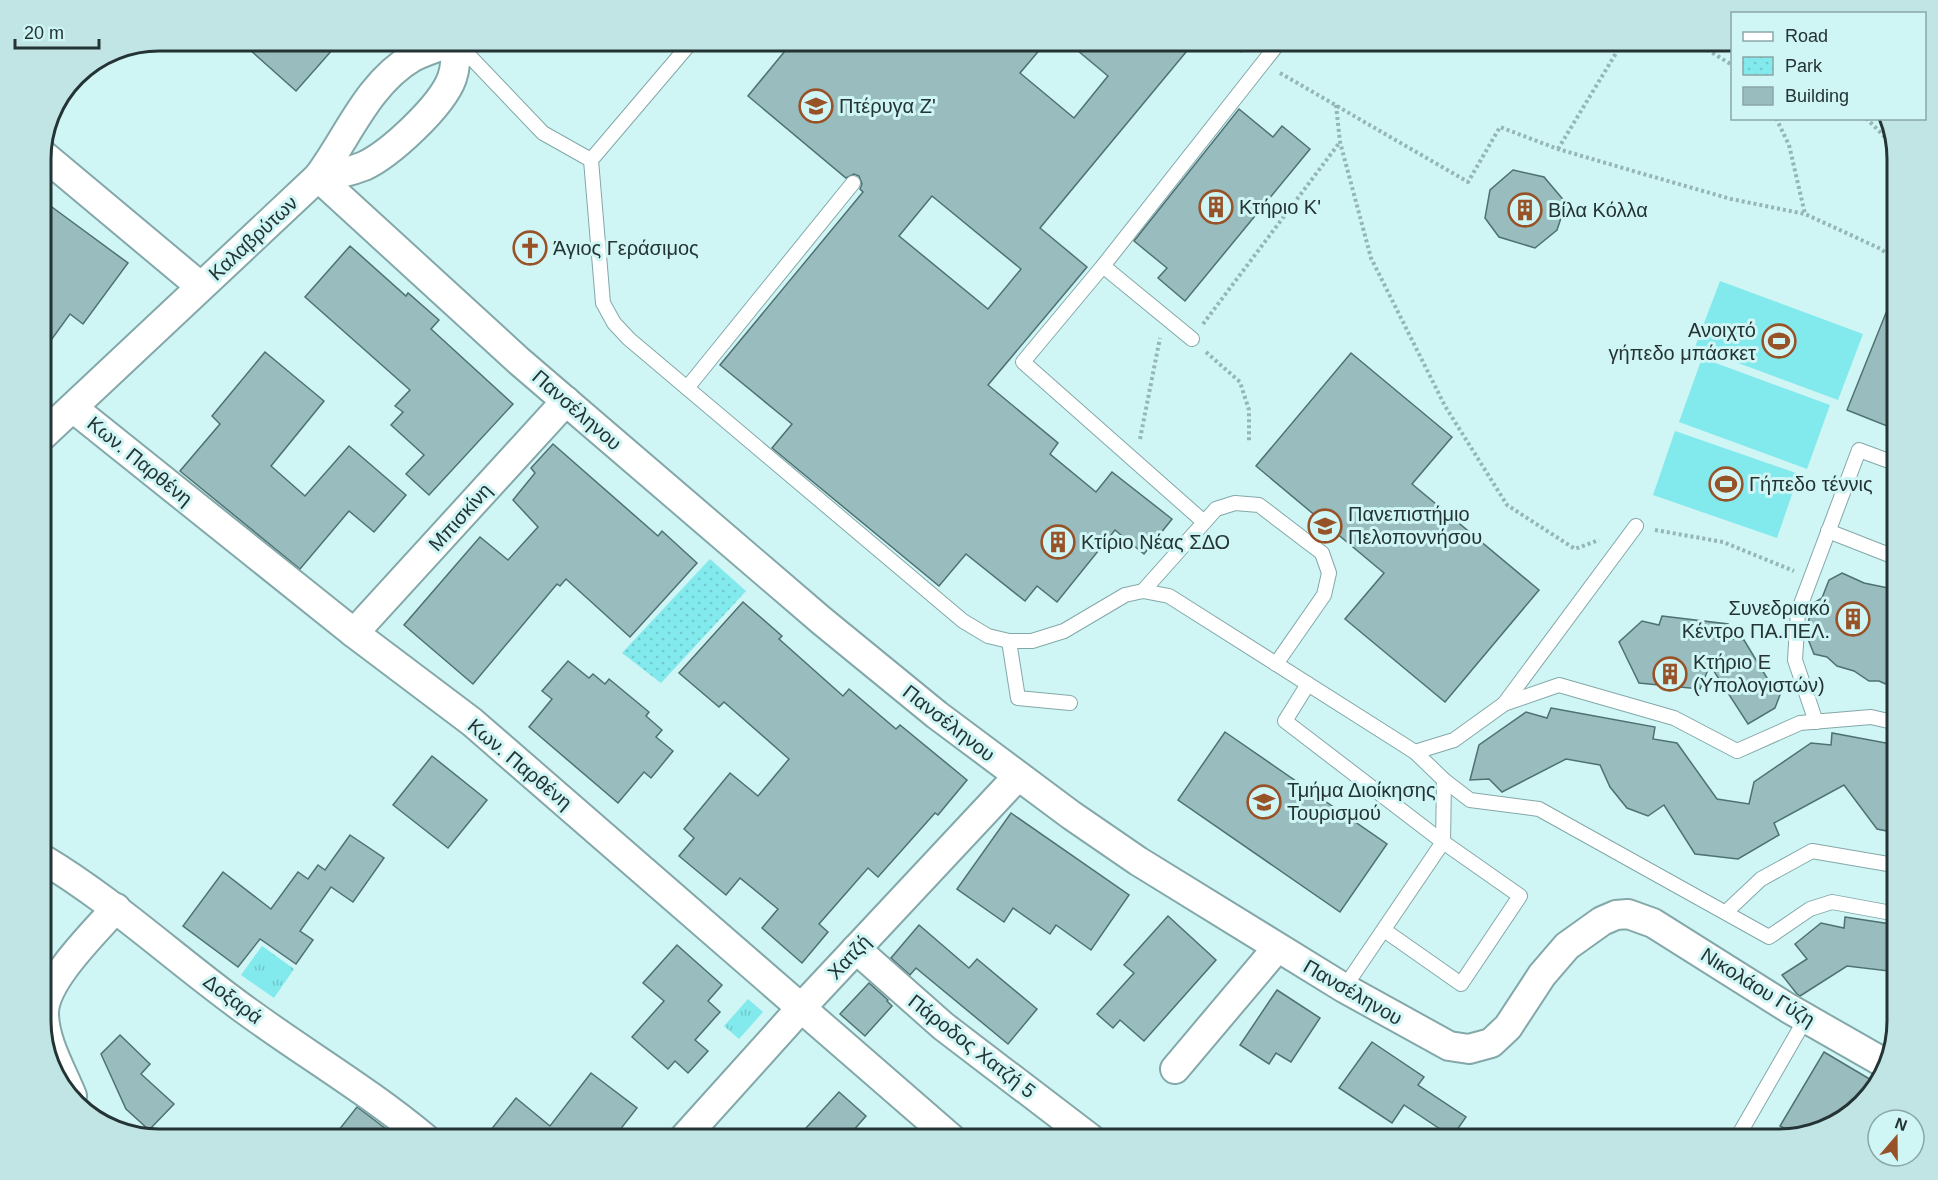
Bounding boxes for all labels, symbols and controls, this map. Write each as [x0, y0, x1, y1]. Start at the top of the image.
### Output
scale bar [15, 12, 99, 50]
legend [1731, 12, 1926, 120]
text: 20 m [24, 23, 64, 43]
text: Road [1785, 26, 1828, 46]
text: Park [1785, 56, 1823, 76]
text: Building [1785, 86, 1849, 106]
school or university icon: Πτέρυγα Ζ' [798, 88, 834, 124]
place label: Πτέρυγα Ζ' [839, 95, 936, 117]
building icon: Κτήριο Κ' [1198, 189, 1234, 225]
street label: Καλαβρύτων [204, 191, 302, 285]
building icon: Βίλα Κόλλα [1507, 192, 1543, 228]
place label: Κτήριο Κ' [1239, 196, 1321, 218]
place label: Βίλα Κόλλα [1548, 199, 1648, 221]
church icon: Άγιος Γεράσιμος [512, 230, 548, 266]
place label: Άγιος Γεράσιμος [553, 237, 699, 259]
place label: Ανοιχτό γήπεδο μπάσκετ [1609, 319, 1756, 364]
sports icon: Ανοιχτό γήπεδο μπάσκετ [1761, 323, 1797, 359]
street label: Πανσέληνου [528, 365, 626, 455]
street label: Κων. Παρθένη [83, 412, 197, 510]
sports icon: Γήπεδο τέννις [1708, 466, 1744, 502]
place label: Γήπεδο τέννις [1749, 473, 1873, 495]
street label: Μπισκίνη [424, 479, 496, 555]
place label: Πανεπιστήμιο Πελοποννήσου [1348, 503, 1482, 548]
school or university icon: Πανεπιστήμιο Πελοποννήσου [1307, 508, 1343, 544]
building icon: Κτίριο Νέας ΣΔΟ [1040, 524, 1076, 560]
place label: Κτίριο Νέας ΣΔΟ [1081, 531, 1230, 553]
place label: Συνεδριακό Κέντρο ΠΑ.ΠΕΛ. [1682, 597, 1830, 642]
building icon: Συνεδριακό Κέντρο ΠΑ.ΠΕΛ. [1835, 601, 1871, 637]
place label: Κτήριο Ε (Υπολογιστών) [1693, 651, 1825, 696]
building icon: Κτήριο Ε (Υπολογιστών) [1652, 656, 1688, 692]
street label: Πανσέληνου [899, 680, 999, 766]
street label: Κων. Παρθένη [464, 714, 576, 814]
place label: Τμήμα Διοίκησης Τουρισμού [1287, 779, 1436, 824]
school or university icon: Τμήμα Διοίκησης Τουρισμού [1246, 784, 1282, 820]
street label: Χατζή [823, 930, 875, 984]
street label: Νικολάου Γύζη [1697, 943, 1819, 1031]
street label: Πανσέληνου [1300, 955, 1406, 1029]
street label: Δοξαρά [199, 970, 267, 1028]
street label: Πάροδος Χατζή 5 [904, 990, 1040, 1102]
north arrow [1866, 1108, 1926, 1168]
text: N [1893, 1114, 1909, 1134]

